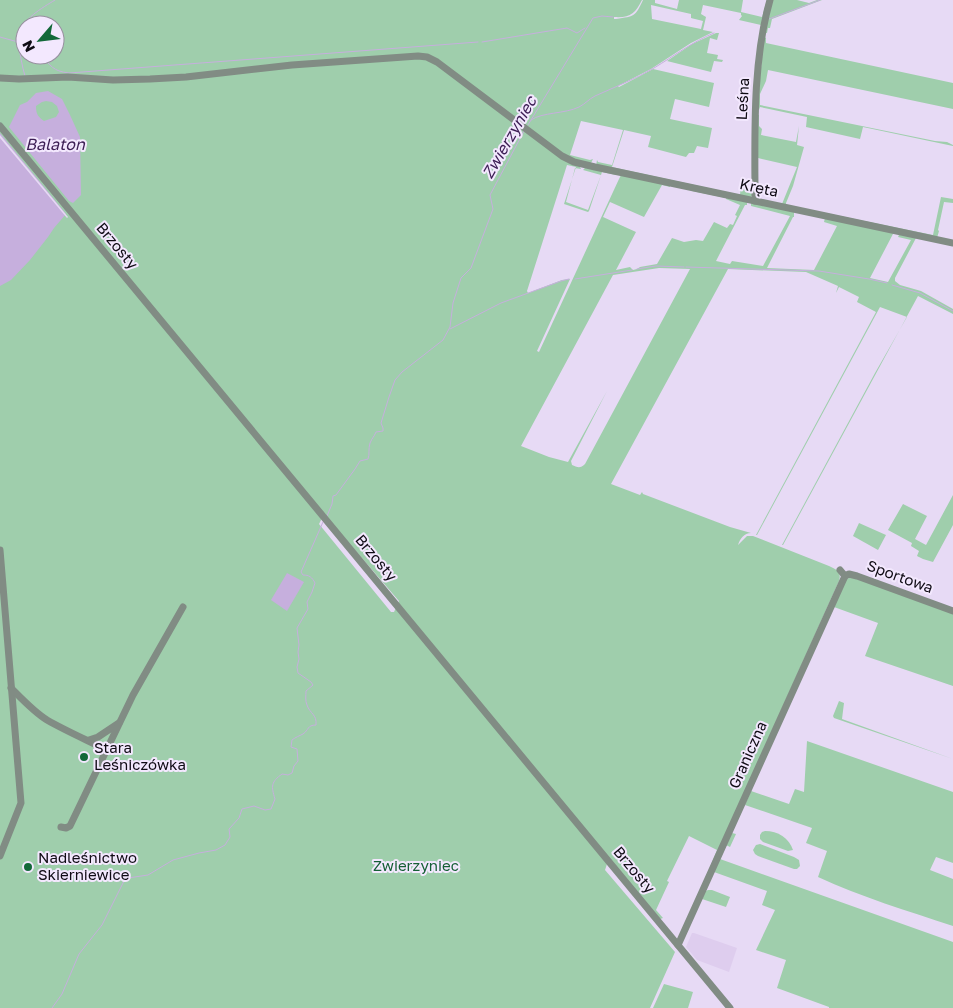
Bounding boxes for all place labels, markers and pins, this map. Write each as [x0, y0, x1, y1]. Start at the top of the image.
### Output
place label: Stara Leśniczówka [94, 738, 186, 773]
marker: Stara Leśniczówka [78, 751, 90, 763]
place label: Nadleśnictwo Skierniewice [38, 848, 137, 883]
marker: Nadleśnictwo Skierniewice [22, 861, 34, 873]

